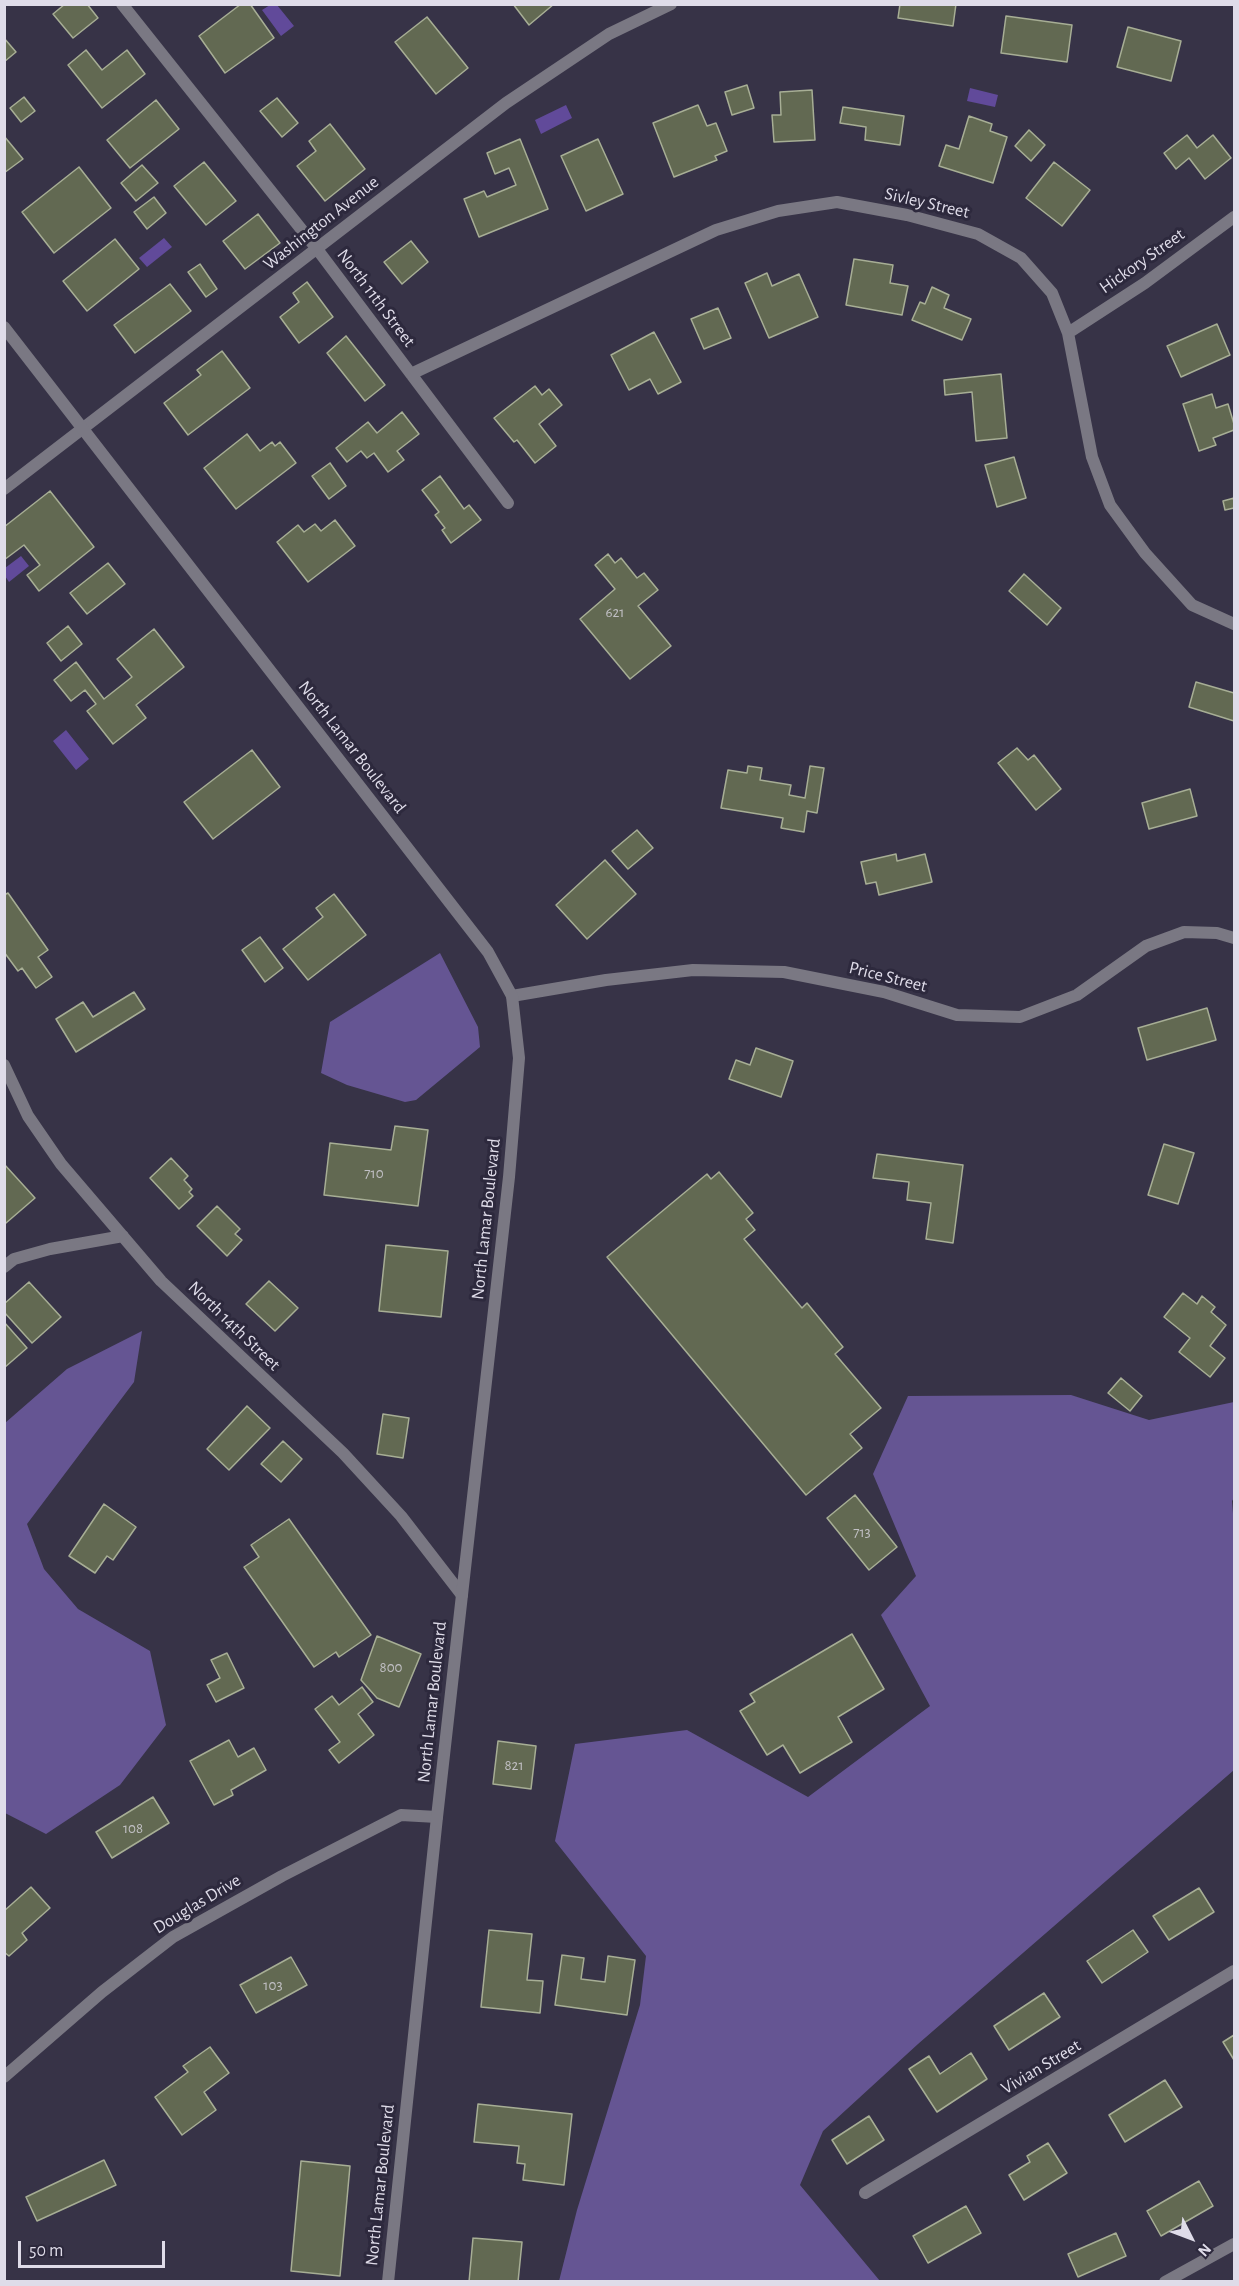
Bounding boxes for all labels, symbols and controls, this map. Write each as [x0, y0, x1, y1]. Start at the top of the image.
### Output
street label: Washington Avenue [259, 171, 383, 275]
street label: Sivley Street [883, 183, 971, 223]
street label: Hickory Street [1095, 224, 1189, 298]
street label: North 11th Street [332, 245, 420, 351]
house number: 621 [605, 603, 625, 621]
street label: North Lamar Boulevard [294, 676, 410, 818]
street label: Price Street [847, 957, 929, 997]
street label: North Lamar Boulevard [467, 1137, 505, 1301]
house number: 710 [364, 1164, 384, 1182]
street label: North 14th Street [183, 1277, 285, 1375]
house number: 713 [853, 1523, 871, 1541]
street label: North Lamar Boulevard [413, 1620, 451, 1784]
house number: 800 [380, 1658, 402, 1676]
house number: 821 [504, 1756, 524, 1774]
house number: 108 [123, 1819, 143, 1837]
street label: Douglas Drive [149, 1869, 245, 1939]
house number: 103 [263, 1976, 283, 1994]
street label: Vivian Street [997, 2035, 1085, 2099]
street label: North Lamar Boulevard [361, 2103, 399, 2267]
north arrow [1161, 2208, 1221, 2268]
scale bar [21, 2229, 168, 2267]
text: N [1195, 2241, 1214, 2260]
text: 50 m [29, 2242, 63, 2260]

